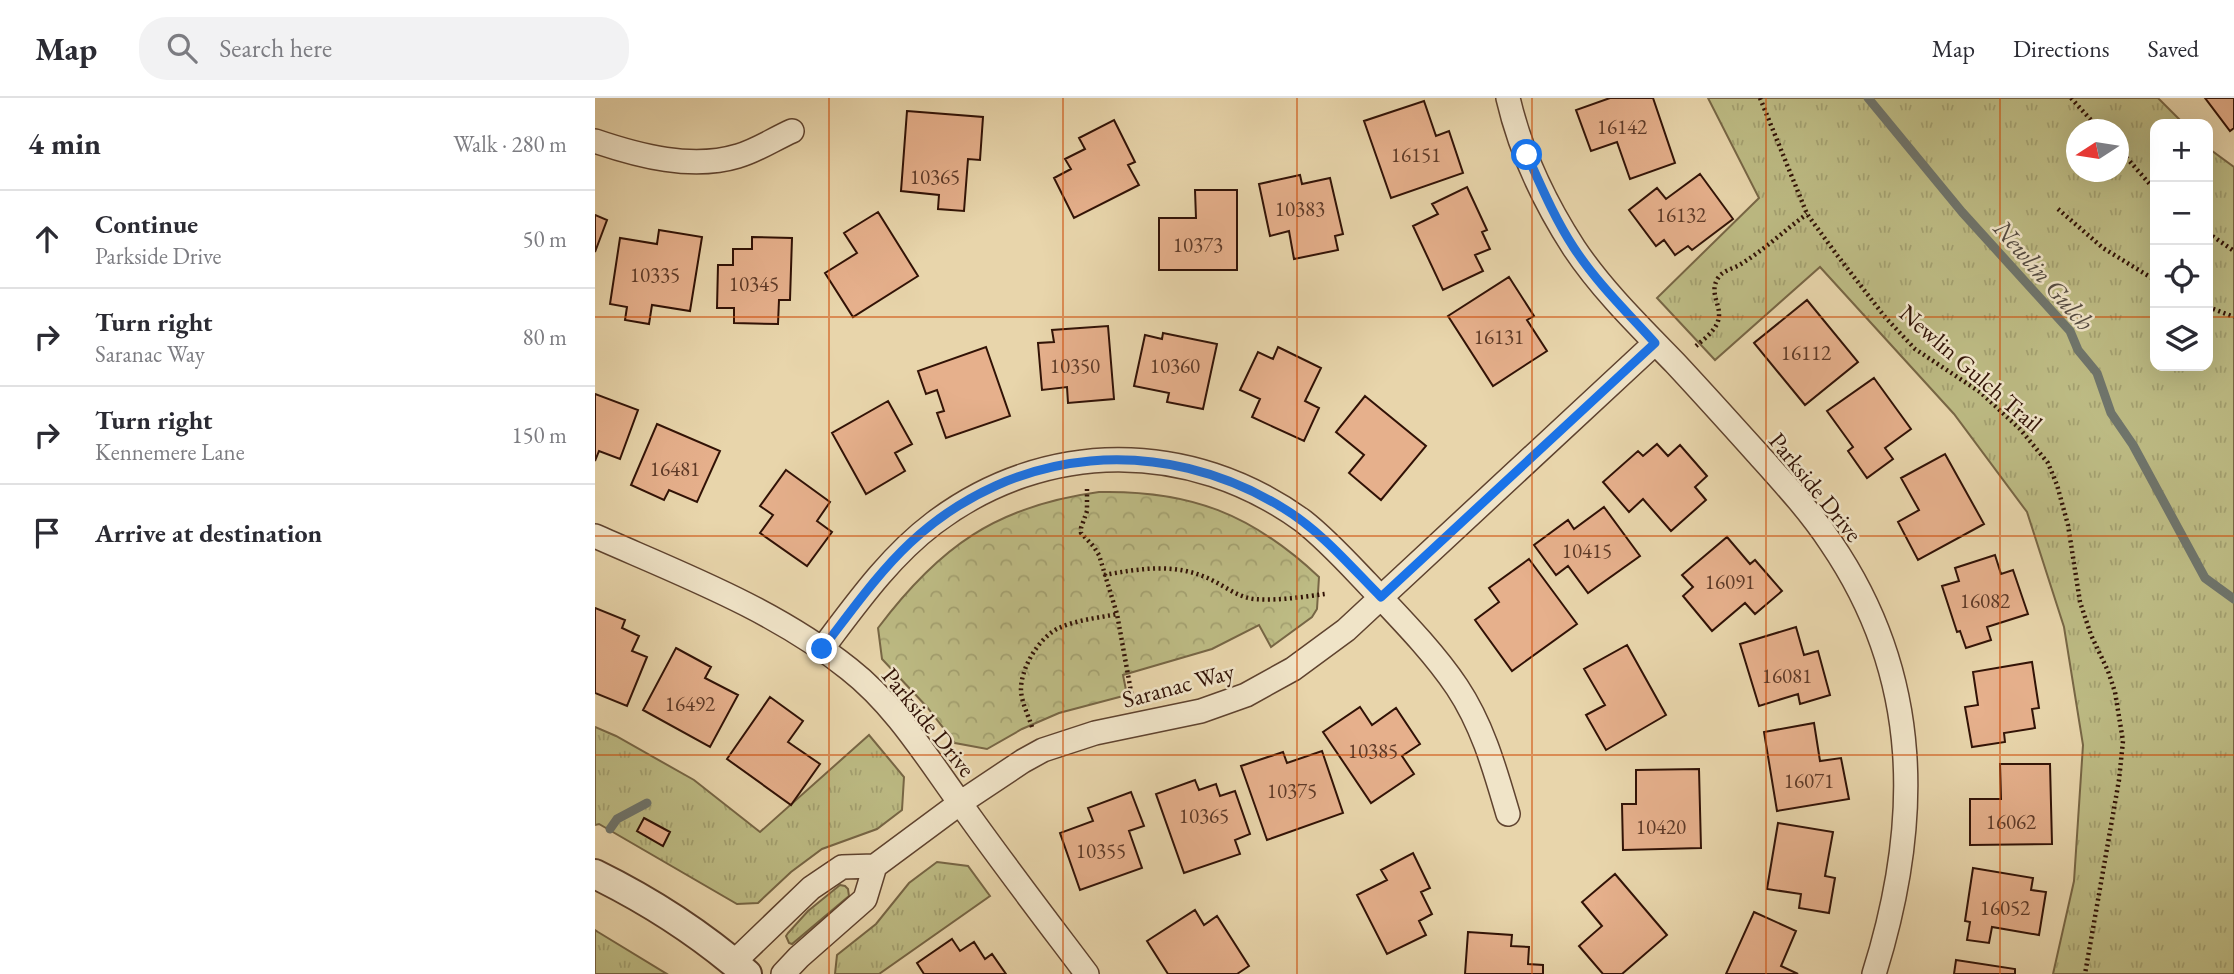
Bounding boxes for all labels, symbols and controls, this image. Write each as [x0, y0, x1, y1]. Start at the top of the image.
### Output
search box [139, 17, 629, 80]
text: Map [35, 27, 97, 70]
icon: search [163, 29, 201, 67]
text: Search here [219, 31, 332, 65]
text: Map [1932, 33, 1975, 64]
text: Directions [2013, 33, 2110, 64]
text: Saved [2148, 33, 2199, 64]
house number: 16142 [1597, 113, 1647, 140]
north arrow [2066, 119, 2129, 182]
map controls [2150, 119, 2213, 371]
button: + [2150, 119, 2213, 182]
text: 4 min [28, 124, 101, 163]
text: Walk · 280 m [453, 129, 567, 159]
route start [1511, 139, 1542, 170]
house number: 16151 [1391, 141, 1441, 168]
house number: 10365 [910, 163, 960, 190]
button: − [2150, 182, 2213, 245]
house number: 10383 [1275, 195, 1325, 222]
house number: 16132 [1656, 201, 1706, 228]
text: Continue [95, 207, 198, 241]
water label: Newlin Gulch [1986, 211, 2102, 338]
icon: ahead [28, 220, 66, 258]
text: 50 m [522, 224, 567, 254]
house number: 10373 [1173, 231, 1223, 258]
text: Parkside Drive [95, 241, 222, 271]
button: locate [2150, 245, 2213, 308]
house number: 10335 [630, 261, 680, 288]
house number: 10345 [729, 270, 779, 297]
street label: Newlin Gulch Trail [1893, 297, 2049, 439]
text: Turn right [95, 305, 213, 339]
button: layers [2150, 308, 2213, 371]
icon: right [28, 318, 66, 356]
text: 80 m [522, 322, 567, 352]
house number: 16131 [1474, 323, 1524, 350]
text: Saranac Way [95, 339, 205, 369]
house number: 16112 [1781, 339, 1831, 366]
house number: 10350 [1050, 352, 1100, 379]
house number: 10360 [1150, 352, 1200, 379]
text: Turn right [95, 403, 213, 437]
icon: right [28, 416, 66, 454]
text: 150 m [511, 420, 567, 450]
street label: Parkside Drive [1762, 426, 1870, 548]
text: Kennemere Lane [95, 437, 245, 467]
house number: 16481 [650, 455, 700, 482]
icon: arrive [28, 514, 66, 552]
text: Arrive at destination [95, 516, 322, 550]
house number: 10415 [1562, 537, 1612, 564]
house number: 16091 [1705, 568, 1755, 595]
house number: 16082 [1960, 587, 2010, 614]
route end [806, 633, 837, 664]
street label: Saranac Way [1119, 655, 1238, 715]
street label: Parkside Drive [875, 661, 983, 783]
house number: 16081 [1762, 662, 1812, 689]
house number: 16492 [665, 690, 715, 717]
house number: 10385 [1348, 737, 1398, 764]
house number: 16071 [1784, 767, 1834, 794]
house number: 10375 [1267, 777, 1317, 804]
house number: 10365 [1179, 802, 1229, 829]
house number: 16062 [1986, 808, 2036, 835]
house number: 10420 [1636, 813, 1686, 840]
house number: 10355 [1076, 837, 1126, 864]
house number: 16052 [1980, 894, 2030, 921]

